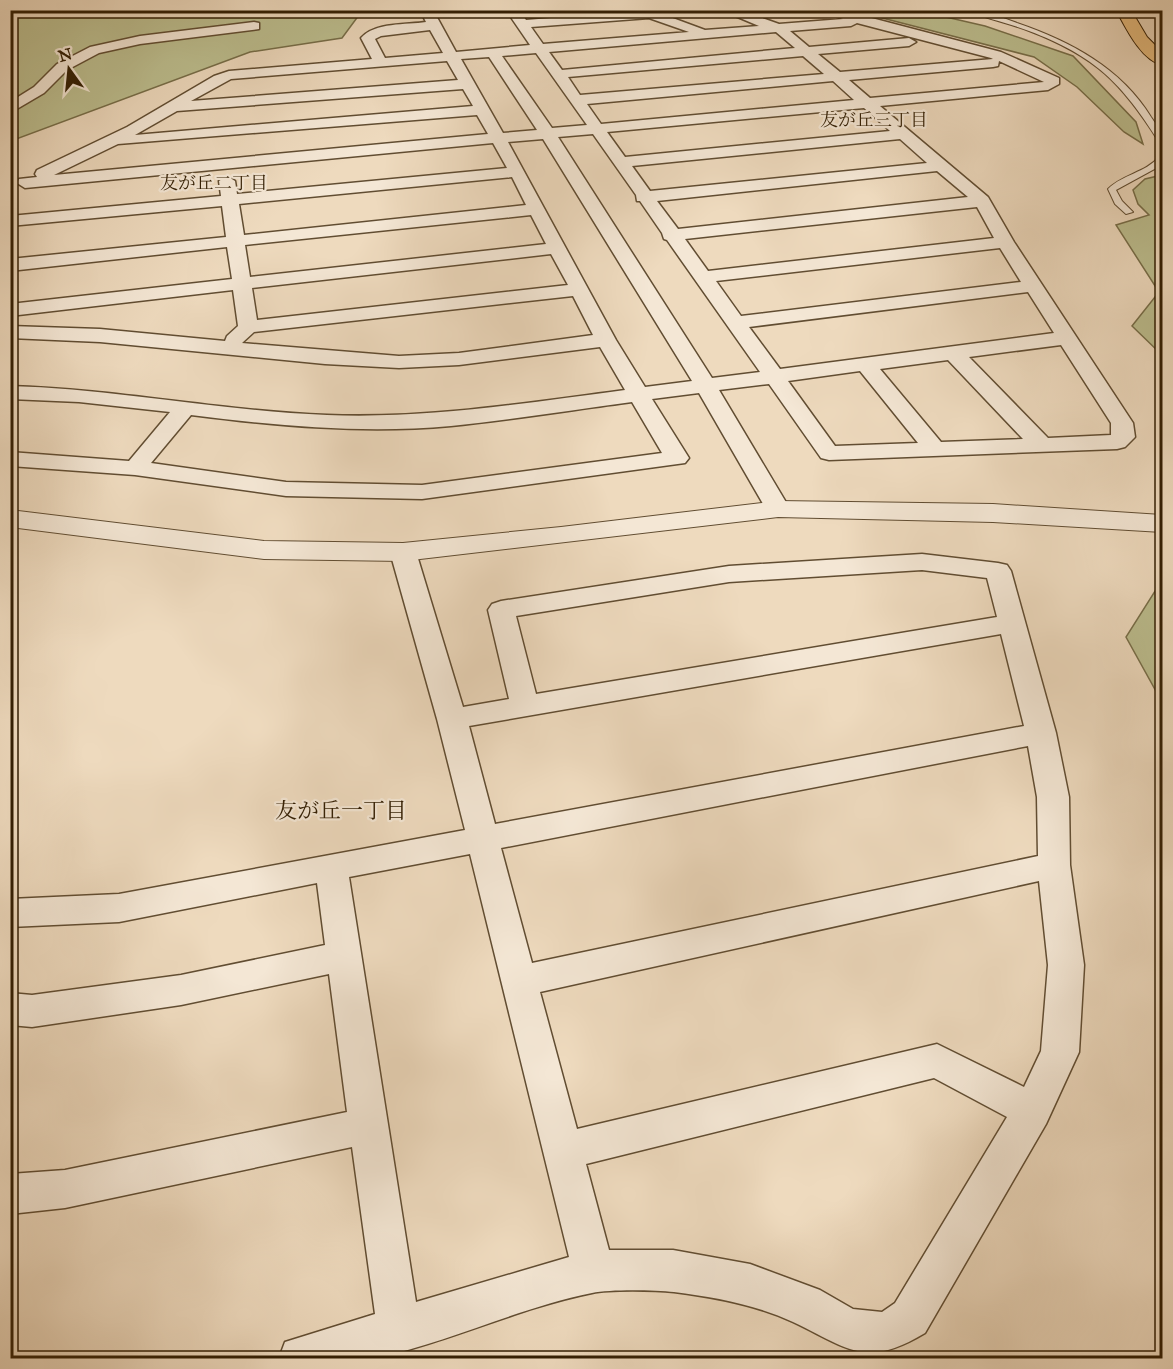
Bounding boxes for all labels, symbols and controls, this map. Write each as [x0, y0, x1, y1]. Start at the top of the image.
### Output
north arrow [39, 39, 99, 99]
text: N [56, 44, 75, 66]
district label: 友が丘三丁目 [820, 109, 928, 131]
district label: 友が丘二丁目 [160, 172, 268, 194]
district label: 友が丘一丁目 [275, 797, 407, 824]

